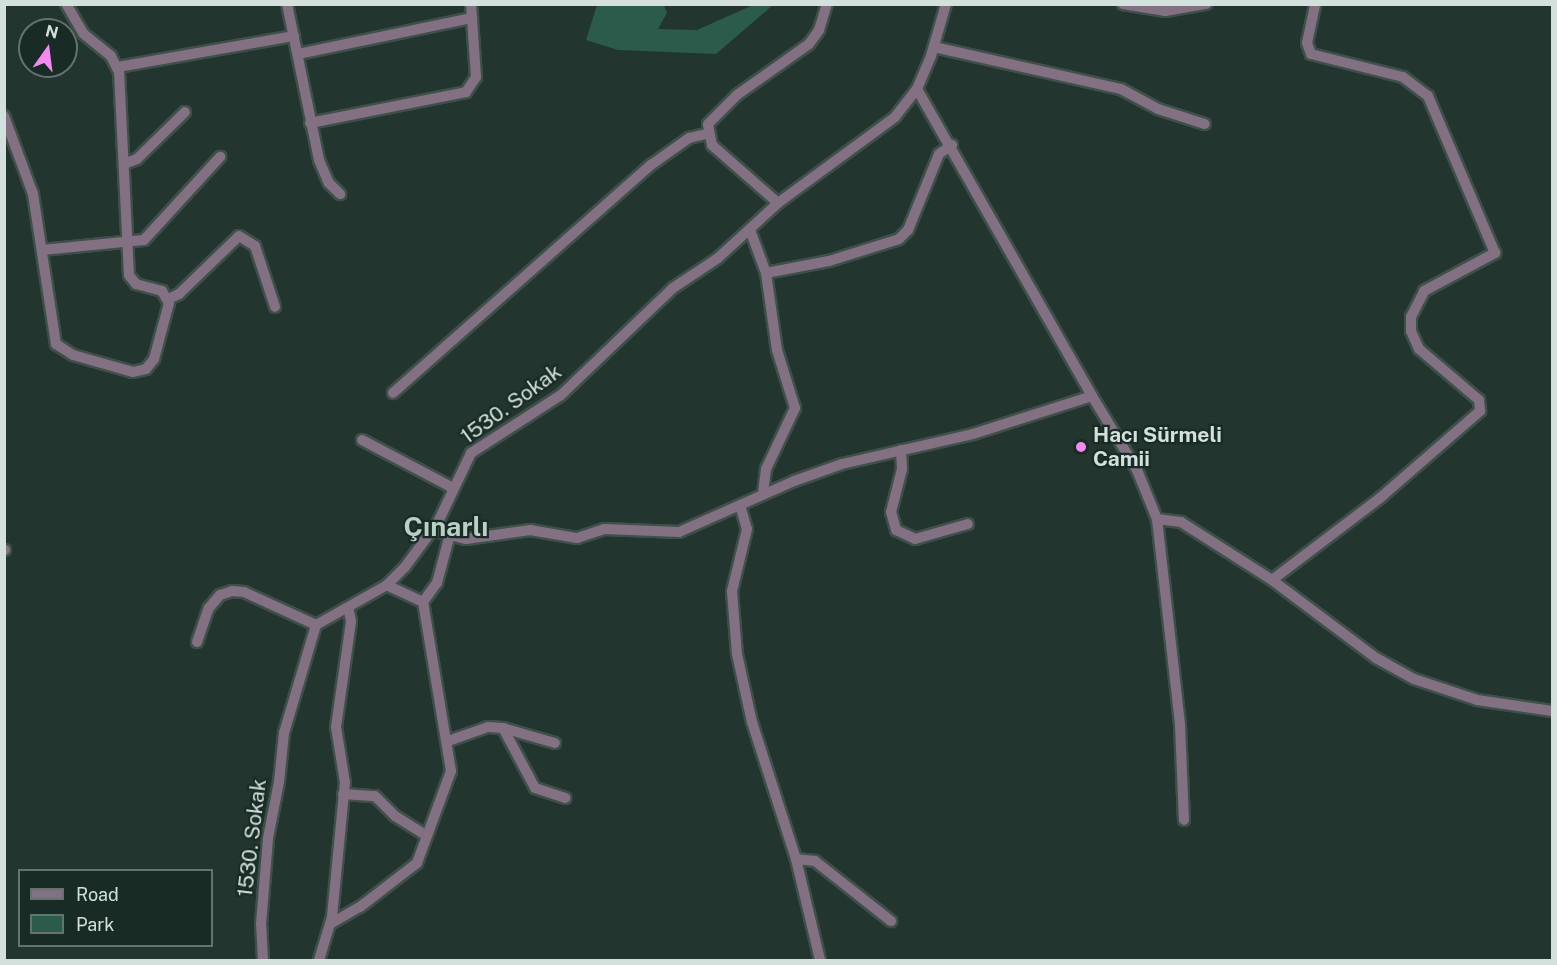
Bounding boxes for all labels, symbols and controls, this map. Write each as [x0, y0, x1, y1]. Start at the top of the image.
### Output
north arrow [18, 18, 78, 78]
text: N [44, 21, 60, 43]
street label: 1530. Sokak [456, 359, 566, 449]
place label: Hacı Sürmeli Camii [1093, 422, 1222, 472]
marker: Hacı Sürmeli Camii [1074, 440, 1088, 454]
district label: Çınarlı [404, 511, 488, 543]
street label: 1530. Sokak [232, 778, 272, 898]
legend [18, 869, 213, 947]
text: Road [76, 884, 119, 905]
text: Park [76, 914, 114, 935]

